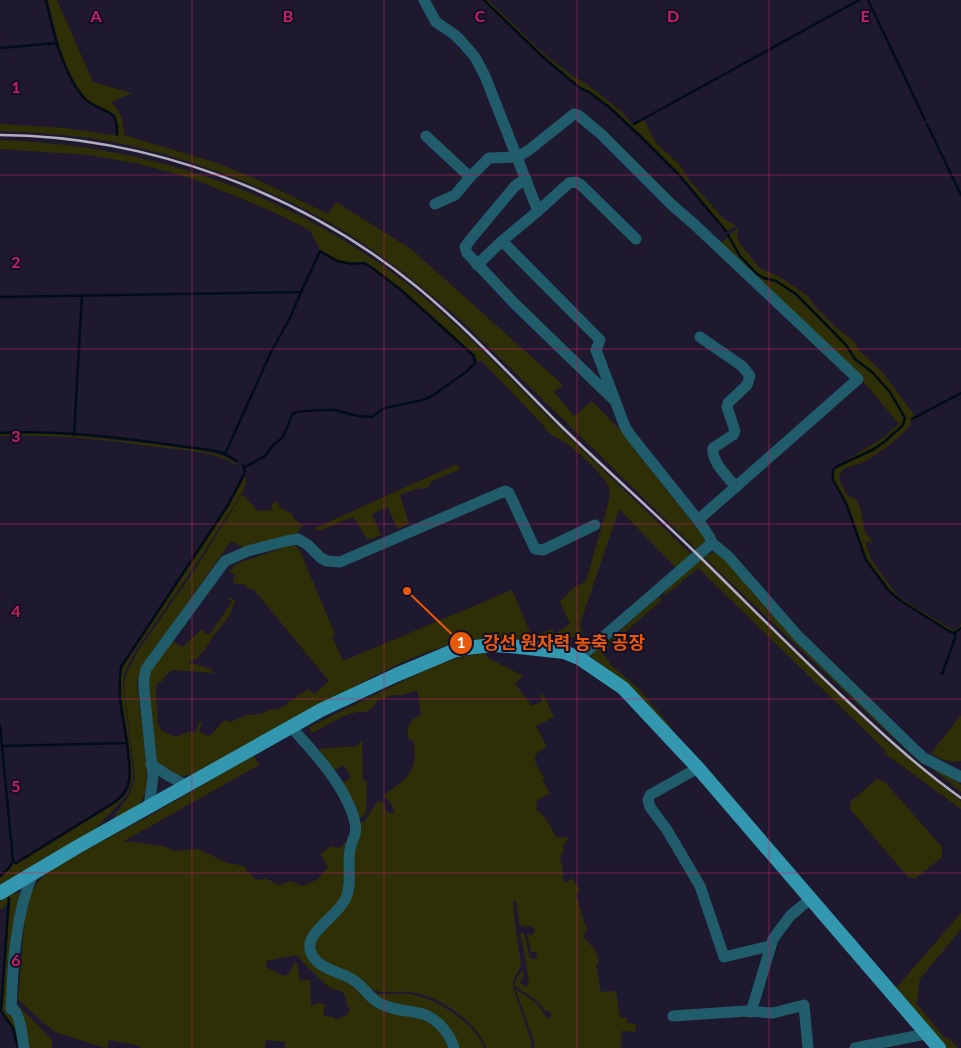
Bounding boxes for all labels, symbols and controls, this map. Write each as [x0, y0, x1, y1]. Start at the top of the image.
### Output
text: A [89, 6, 102, 25]
text: B [283, 6, 293, 25]
text: C [475, 6, 486, 25]
text: D [667, 6, 679, 25]
text: E [860, 6, 870, 25]
text: 1 [11, 77, 21, 96]
text: 2 [11, 252, 21, 271]
text: 3 [11, 426, 21, 445]
text: 4 [11, 601, 21, 620]
callout: 강선 원자력 농축 공장 [448, 627, 655, 660]
text: 강선 원자력 농축 공장 [483, 631, 646, 653]
text: 1 [457, 633, 465, 651]
text: 5 [11, 776, 21, 795]
text: 6 [11, 950, 21, 969]

